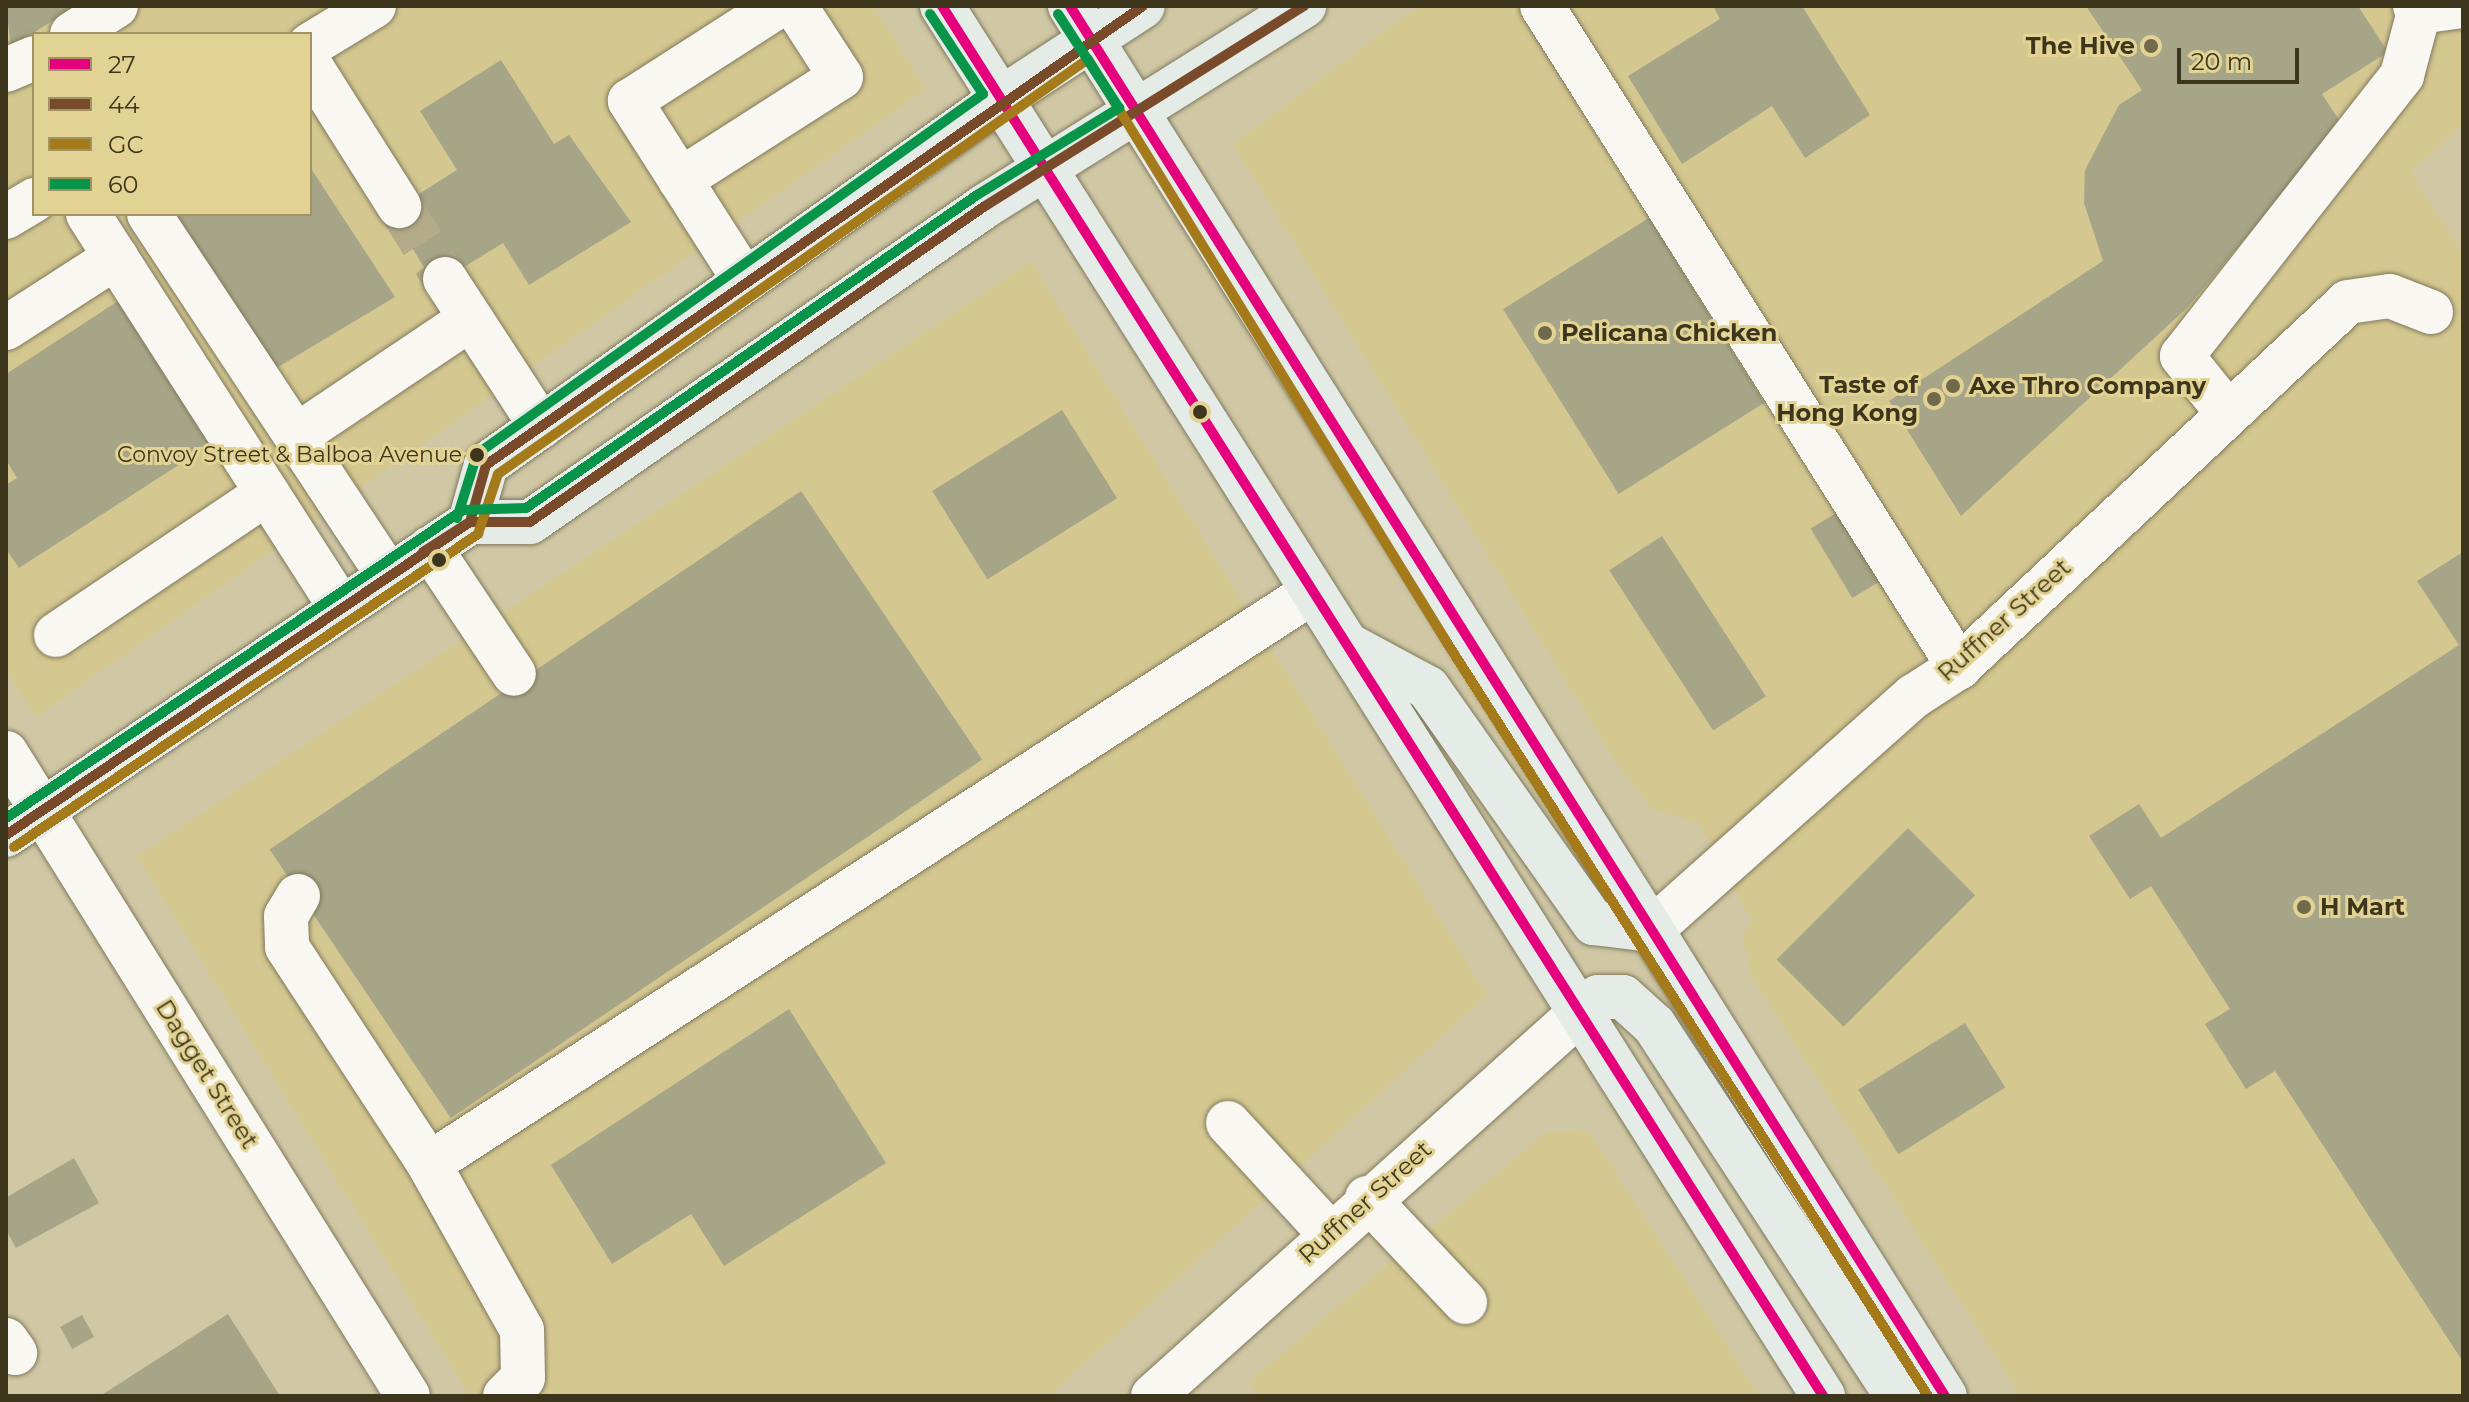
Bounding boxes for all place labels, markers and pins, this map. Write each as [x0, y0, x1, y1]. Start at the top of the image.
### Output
place label: The Hive [2026, 32, 2135, 60]
marker: The Hive [2142, 37, 2160, 55]
place label: Pelicana Chicken [1561, 319, 1777, 347]
marker: Pelicana Chicken [1536, 324, 1554, 342]
place label: Taste of Hong Kong [1776, 371, 1918, 427]
place label: Axe Thro Company [1969, 372, 2206, 400]
marker: Axe Thro Company [1944, 377, 1962, 395]
marker: Taste of Hong Kong [1925, 390, 1943, 408]
unlabelled marker [1192, 404, 1208, 420]
place label: Convoy Street & Balboa Avenue [117, 442, 462, 468]
marker: Convoy Street & Balboa Avenue [469, 447, 485, 463]
unlabelled marker [431, 552, 447, 568]
place label: H Mart [2320, 893, 2405, 921]
marker: H Mart [2295, 898, 2313, 916]

